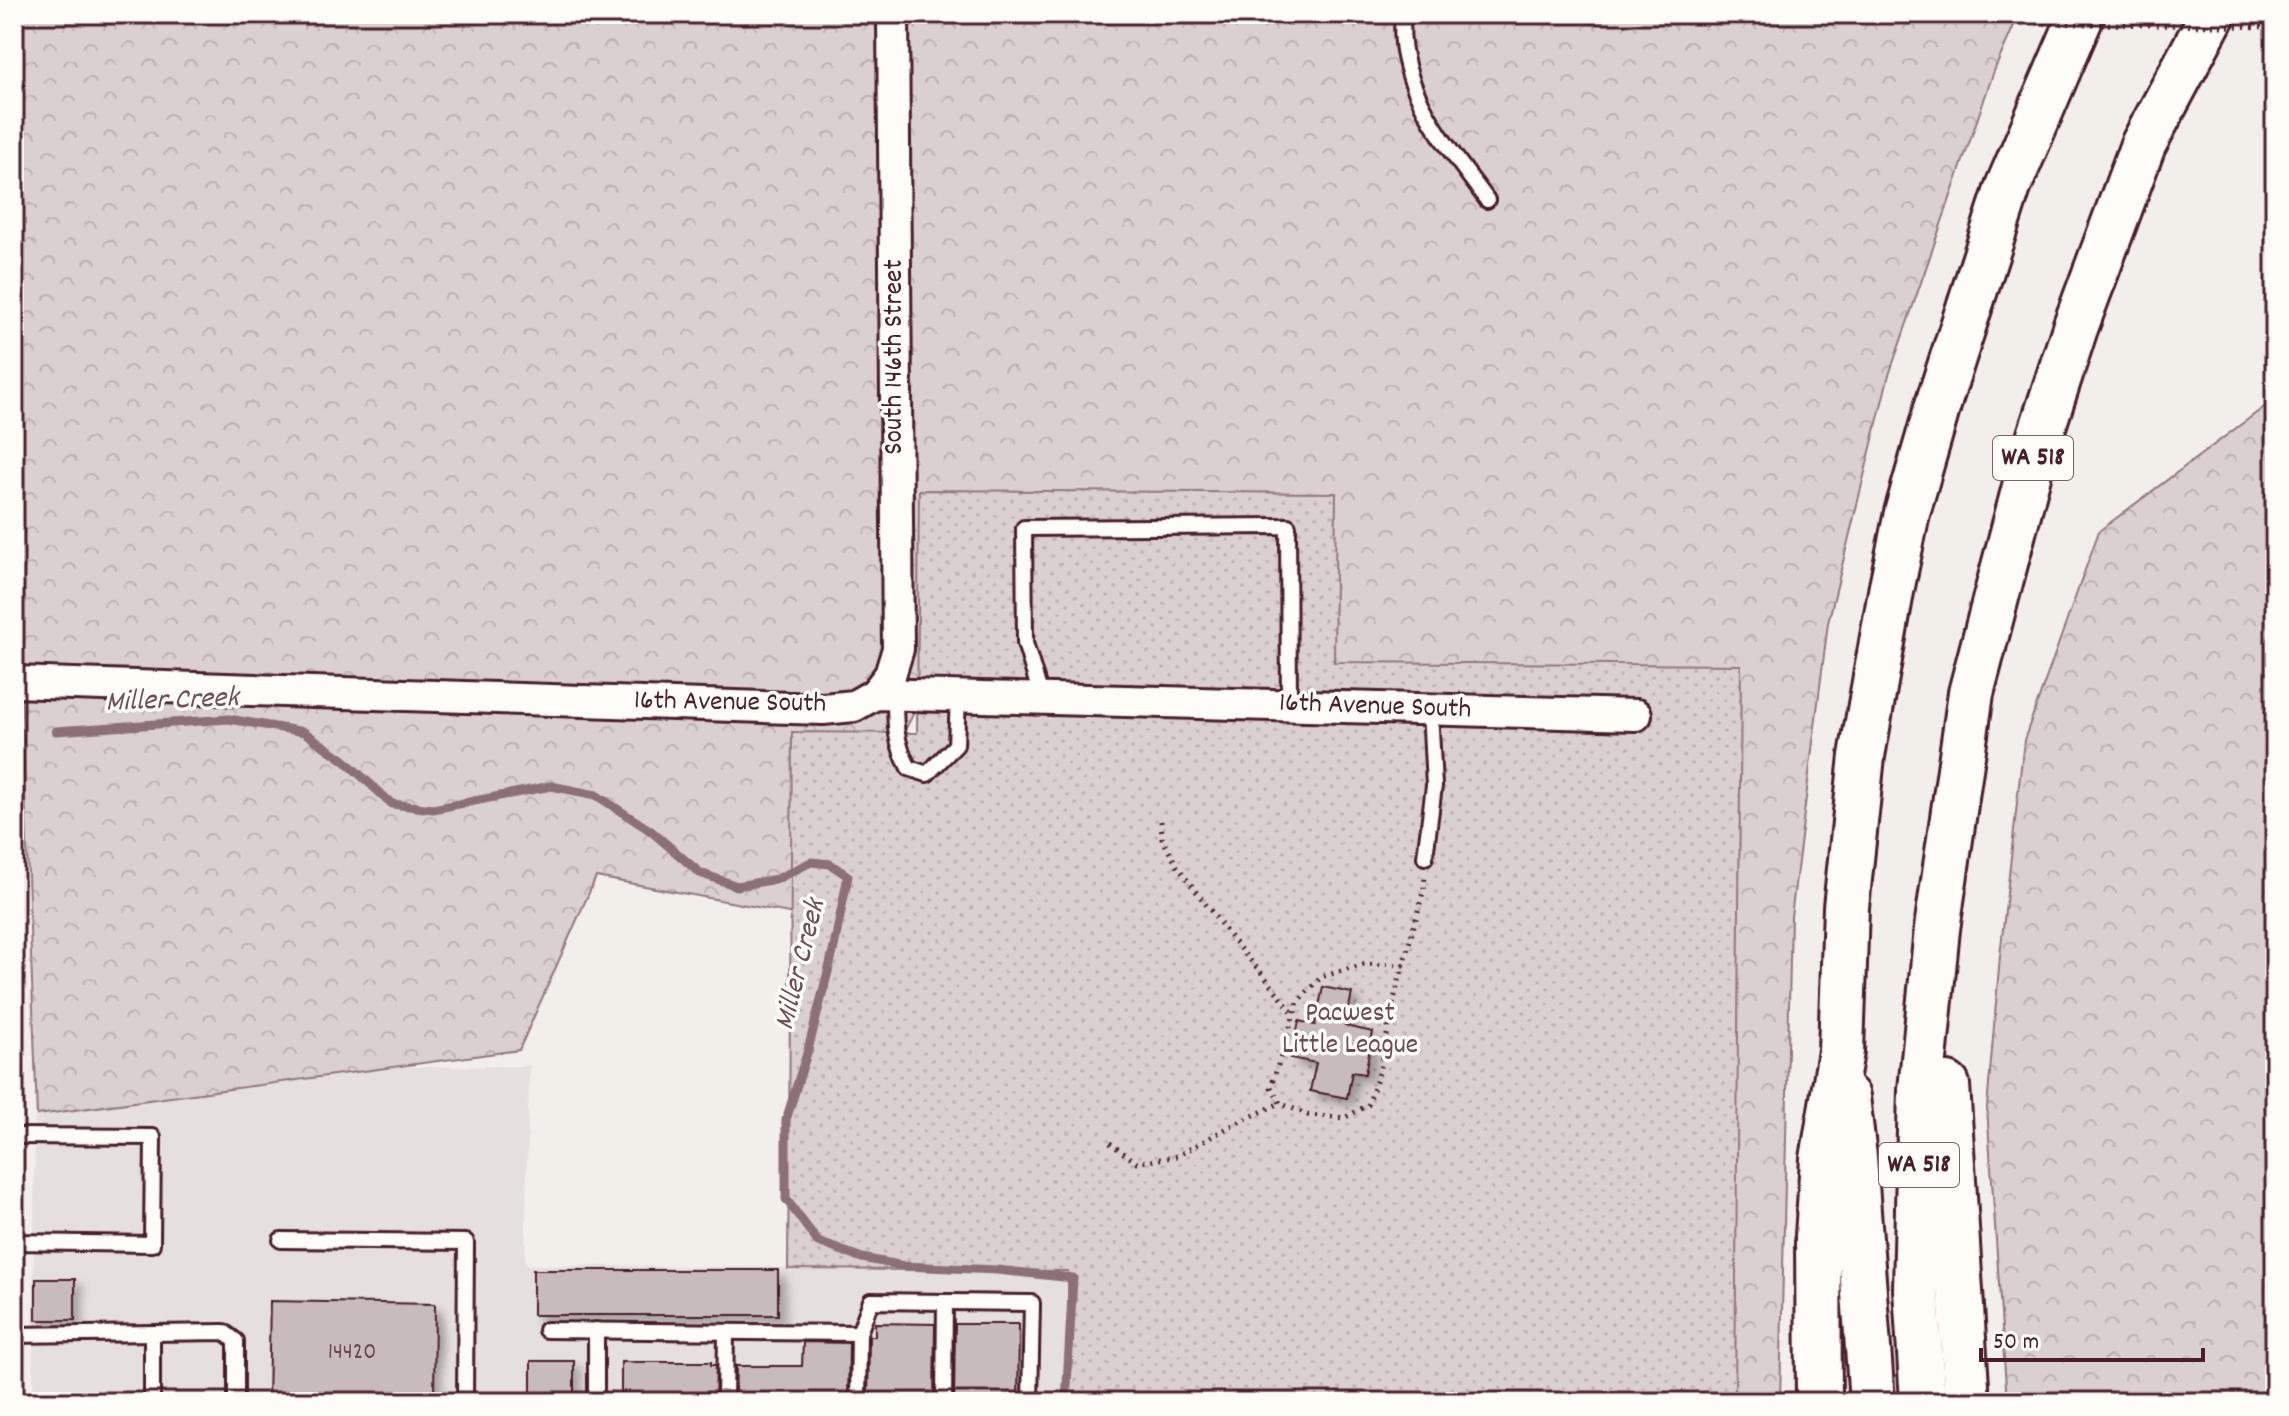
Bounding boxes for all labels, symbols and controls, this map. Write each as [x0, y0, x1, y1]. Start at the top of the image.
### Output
street label: South 146th Street [876, 259, 916, 455]
road number: WA 518 [1993, 436, 2073, 480]
water label: Miller Creek [105, 678, 242, 726]
street label: 16th Avenue South [633, 682, 827, 726]
street label: 16th Avenue South [1278, 685, 1472, 731]
water label: Miller Creek [765, 893, 840, 1035]
park label: Pacwest Little League [1282, 995, 1418, 1067]
road number: WA 518 [1879, 1143, 1959, 1187]
scale bar [1981, 1312, 2203, 1362]
text: 50 m [1993, 1326, 2039, 1360]
house number: 14420 [328, 1336, 376, 1370]

